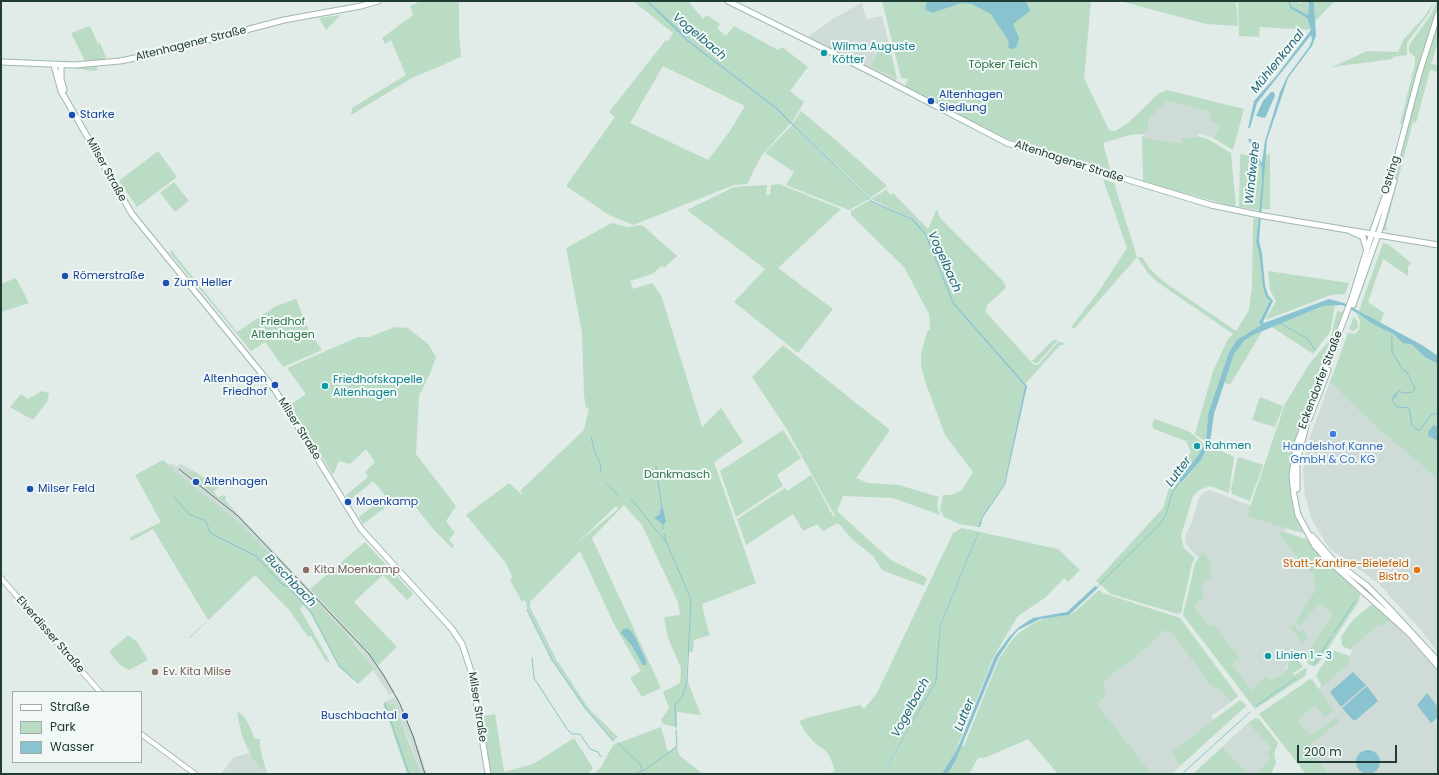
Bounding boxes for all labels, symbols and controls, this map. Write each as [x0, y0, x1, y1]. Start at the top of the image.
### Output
water label: Vogelbach [669, 10, 729, 64]
street label: Altenhagener Straße [134, 24, 248, 64]
water label: Mühlenkanal [1248, 28, 1308, 96]
place label: Wilma Auguste Kötter [832, 40, 915, 66]
marker: Wilma Auguste Kötter [819, 48, 829, 58]
park label: Töpker Teich [968, 58, 1038, 72]
place label: Altenhagen Siedlung [939, 88, 1003, 114]
marker: Altenhagen Siedlung [926, 96, 936, 106]
place label: Starke [80, 108, 114, 122]
marker: Starke [67, 110, 77, 120]
street label: Milser Straße [83, 136, 129, 204]
street label: Altenhagener Straße [1013, 138, 1125, 186]
water label: Windwehe [1243, 141, 1263, 205]
street label: Ostring [1379, 154, 1403, 196]
water label: Vogelbach [924, 229, 964, 295]
place label: Römerstraße [73, 269, 145, 283]
marker: Römerstraße [60, 271, 70, 281]
place label: Zum Heller [174, 276, 232, 290]
marker: Zum Heller [161, 278, 171, 288]
park label: Friedhof Altenhagen [251, 315, 315, 341]
street label: Eckendorfer Straße [1296, 329, 1346, 431]
place label: Altenhagen Friedhof [203, 372, 267, 398]
place label: Friedhofskapelle Altenhagen [333, 373, 423, 399]
marker: Altenhagen Friedhof [270, 380, 280, 390]
marker: Friedhofskapelle Altenhagen [320, 381, 330, 391]
street label: Milser Straße [275, 395, 323, 463]
marker: Handelshof Kanne GmbH & Co. KG [1328, 429, 1338, 439]
place label: Rahmen [1205, 439, 1251, 453]
place label: Handelshof Kanne GmbH & Co. KG [1283, 440, 1383, 466]
marker: Rahmen [1192, 441, 1202, 451]
water label: Lutter [1163, 454, 1195, 490]
park label: Dankmasch [644, 468, 710, 482]
place label: Altenhagen [204, 475, 268, 489]
marker: Altenhagen [191, 477, 201, 487]
place label: Milser Feld [38, 482, 95, 496]
marker: Milser Feld [25, 484, 35, 494]
place label: Moenkamp [356, 495, 418, 509]
marker: Moenkamp [343, 497, 353, 507]
water label: Buschbach [261, 552, 319, 610]
place label: Statt-Kantine-Bielefeld Bistro [1283, 557, 1409, 583]
place label: Kita Moenkamp [314, 563, 400, 577]
marker: Kita Moenkamp [301, 565, 311, 575]
marker: Statt-Kantine-Bielefeld Bistro [1412, 565, 1422, 575]
street label: Elverdisser Straße [13, 594, 87, 676]
place label: Linien 1 - 3 [1276, 649, 1332, 663]
marker: Linien 1 - 3 [1263, 651, 1273, 661]
place label: Ev. Kita Milse [163, 665, 231, 679]
marker: Ev. Kita Milse [150, 667, 160, 677]
street label: Milser Straße [465, 671, 489, 743]
water label: Vogelbach [889, 676, 933, 740]
legend [12, 691, 142, 763]
water label: Lutter [952, 697, 978, 733]
text: Straße [50, 698, 90, 715]
place label: Buschbachtal [321, 709, 397, 723]
marker: Buschbachtal [400, 711, 410, 721]
text: Park [50, 718, 76, 735]
scale bar [1299, 737, 1399, 763]
text: Wasser [50, 738, 94, 755]
text: 200 m [1304, 743, 1342, 760]

